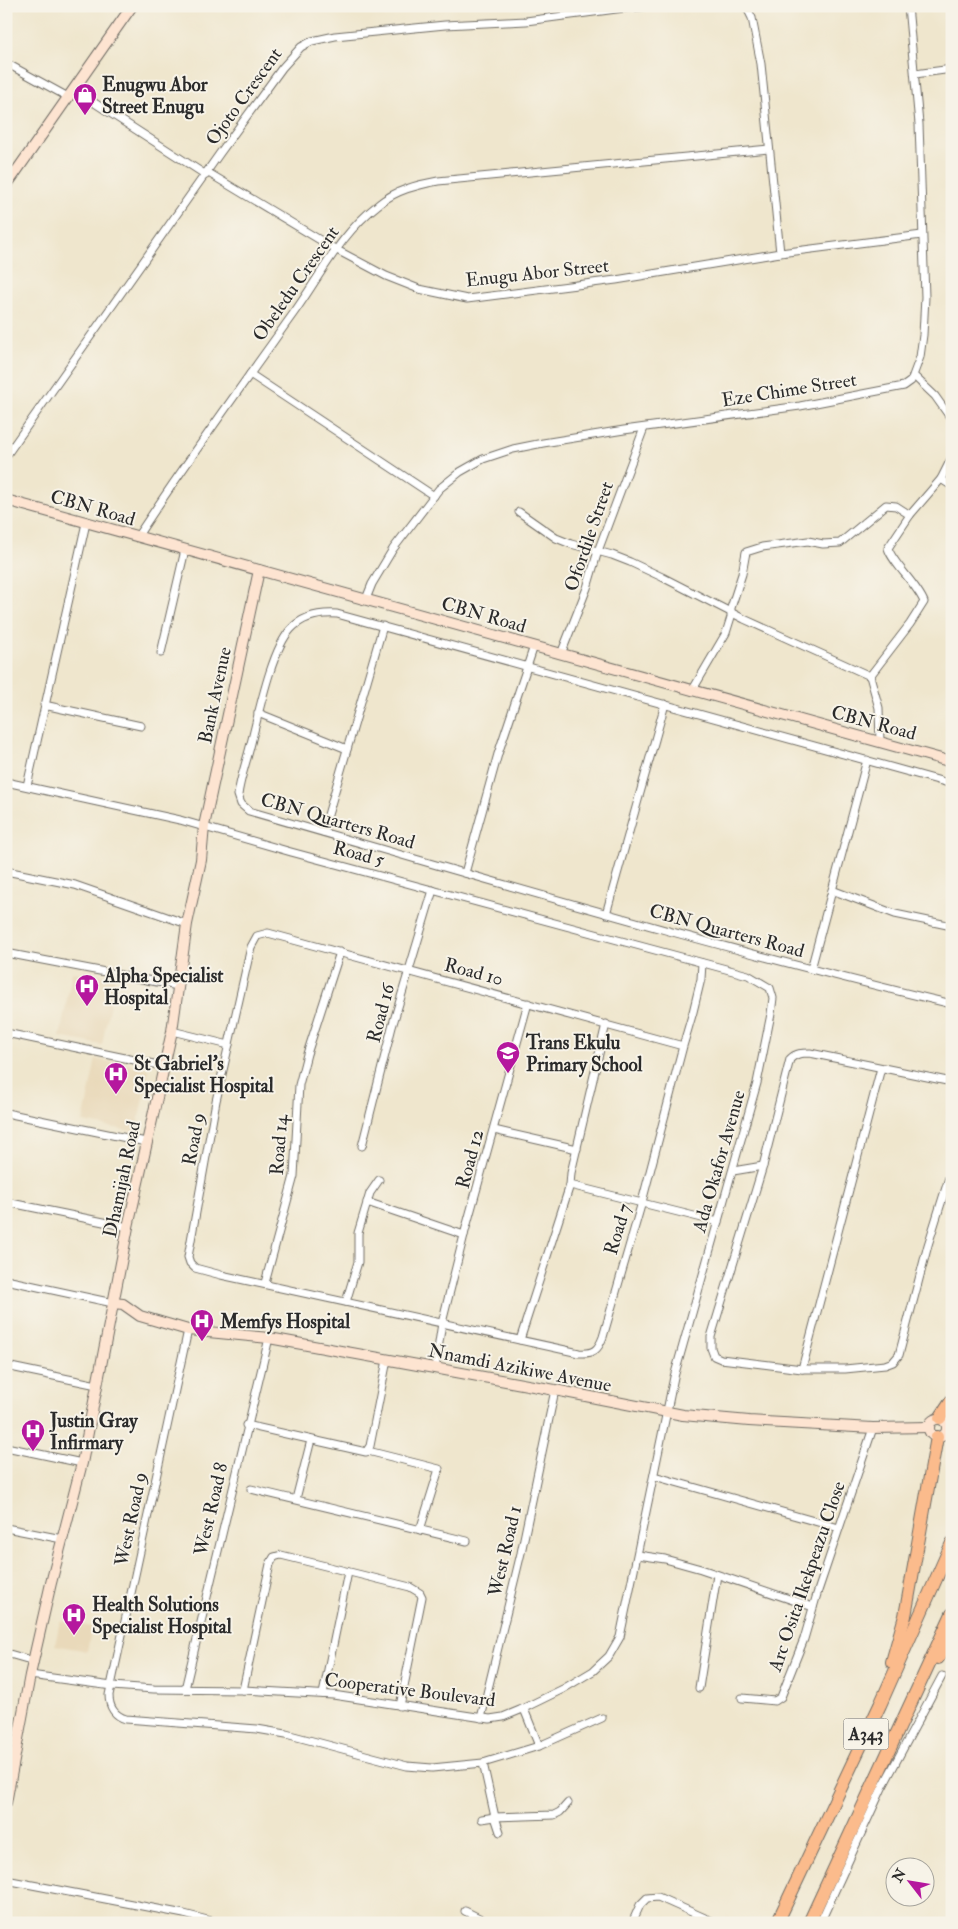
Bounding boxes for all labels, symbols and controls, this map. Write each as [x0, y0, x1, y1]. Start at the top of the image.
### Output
street label: Ojoto Crescent [200, 43, 287, 150]
place label: Enugwu Abor Street Enugu [102, 73, 209, 120]
shop icon: Enugwu Abor Street Enugu [72, 82, 98, 116]
street label: Obeledu Crescent [247, 221, 344, 346]
street label: Enugu Abor Street [464, 254, 610, 292]
street label: Eze Chime Street [720, 367, 858, 412]
street label: Ofordile Street [559, 478, 619, 594]
street label: CBN Road [48, 484, 139, 532]
street label: CBN Road [439, 591, 530, 639]
street label: Bank Avenue [193, 645, 237, 746]
street label: CBN Road [829, 700, 920, 746]
street label: CBN Quarters Road [258, 787, 418, 855]
street label: Road 5 [330, 836, 388, 872]
street label: CBN Quarters Road [647, 899, 808, 963]
street label: Road 10 [442, 953, 506, 991]
place label: Alpha Specialist Hospital [103, 964, 224, 1011]
hospital icon: Alpha Specialist Hospital [74, 973, 100, 1007]
street label: Road 16 [362, 980, 401, 1045]
place label: Trans Ekulu Primary School [525, 1031, 642, 1078]
school or university icon: Trans Ekulu Primary School [495, 1040, 521, 1074]
place label: St Gabriel's Specialist Hospital [134, 1052, 274, 1099]
hospital icon: St Gabriel's Specialist Hospital [103, 1061, 129, 1095]
street label: Ada Okafor Avenue [687, 1087, 751, 1236]
street label: Road 9 [177, 1111, 211, 1168]
street label: Road 14 [265, 1113, 293, 1176]
street label: Dhamijah Road [98, 1118, 146, 1240]
street label: Road 12 [451, 1127, 489, 1191]
street label: Road 7 [599, 1200, 637, 1258]
hospital icon: Memfys Hospital [189, 1308, 215, 1342]
place label: Memfys Hospital [219, 1310, 350, 1335]
street label: Nnamdi Azikiwe Avenue [426, 1338, 613, 1398]
place label: Justin Gray Infirmary [49, 1409, 138, 1456]
hospital icon: Justin Gray Infirmary [20, 1418, 46, 1452]
street label: West Road 8 [188, 1460, 233, 1559]
street label: West Road 9 [109, 1470, 153, 1569]
street label: Arc Osita Ikekpeazu Close [763, 1478, 852, 1676]
street label: West Road 1 [483, 1503, 527, 1600]
place label: Health Solutions Specialist Hospital [92, 1593, 232, 1640]
hospital icon: Health Solutions Specialist Hospital [61, 1602, 87, 1636]
street label: Cooperative Boulevard [323, 1668, 497, 1713]
road number: A343 [844, 1718, 888, 1750]
north arrow [886, 1856, 936, 1906]
text: N [888, 1865, 910, 1886]

